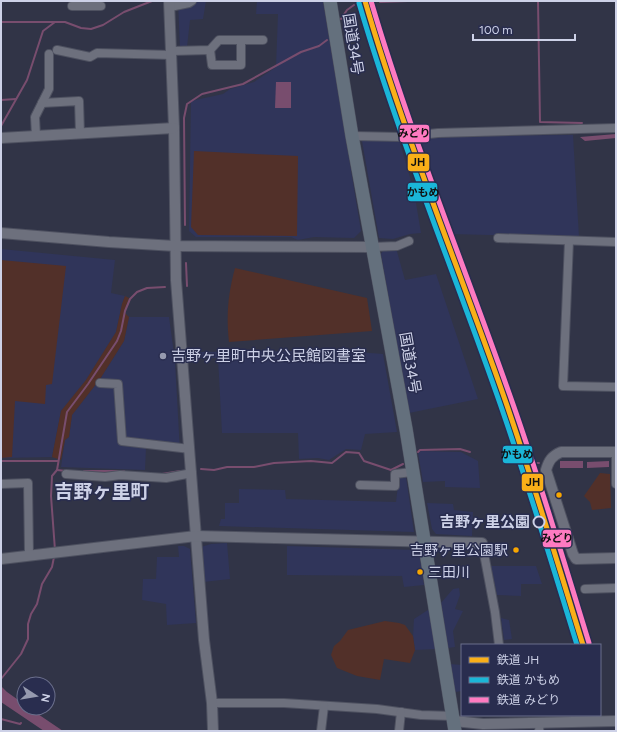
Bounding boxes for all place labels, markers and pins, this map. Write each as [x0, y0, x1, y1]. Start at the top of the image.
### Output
place label: 吉野ヶ里町中央公民館図書室 [171, 347, 366, 365]
marker: 吉野ヶ里町中央公民館図書室 [158, 351, 168, 361]
unlabelled marker [554, 490, 564, 500]
place label: 吉野ヶ里公園 [440, 513, 530, 531]
marker: 吉野ヶ里公園 [532, 515, 546, 529]
place label: 吉野ヶ里公園駅 [410, 542, 508, 559]
marker: 吉野ヶ里公園駅 [511, 545, 521, 555]
place label: 三田川 [428, 564, 470, 581]
marker: 三田川 [415, 567, 425, 577]

